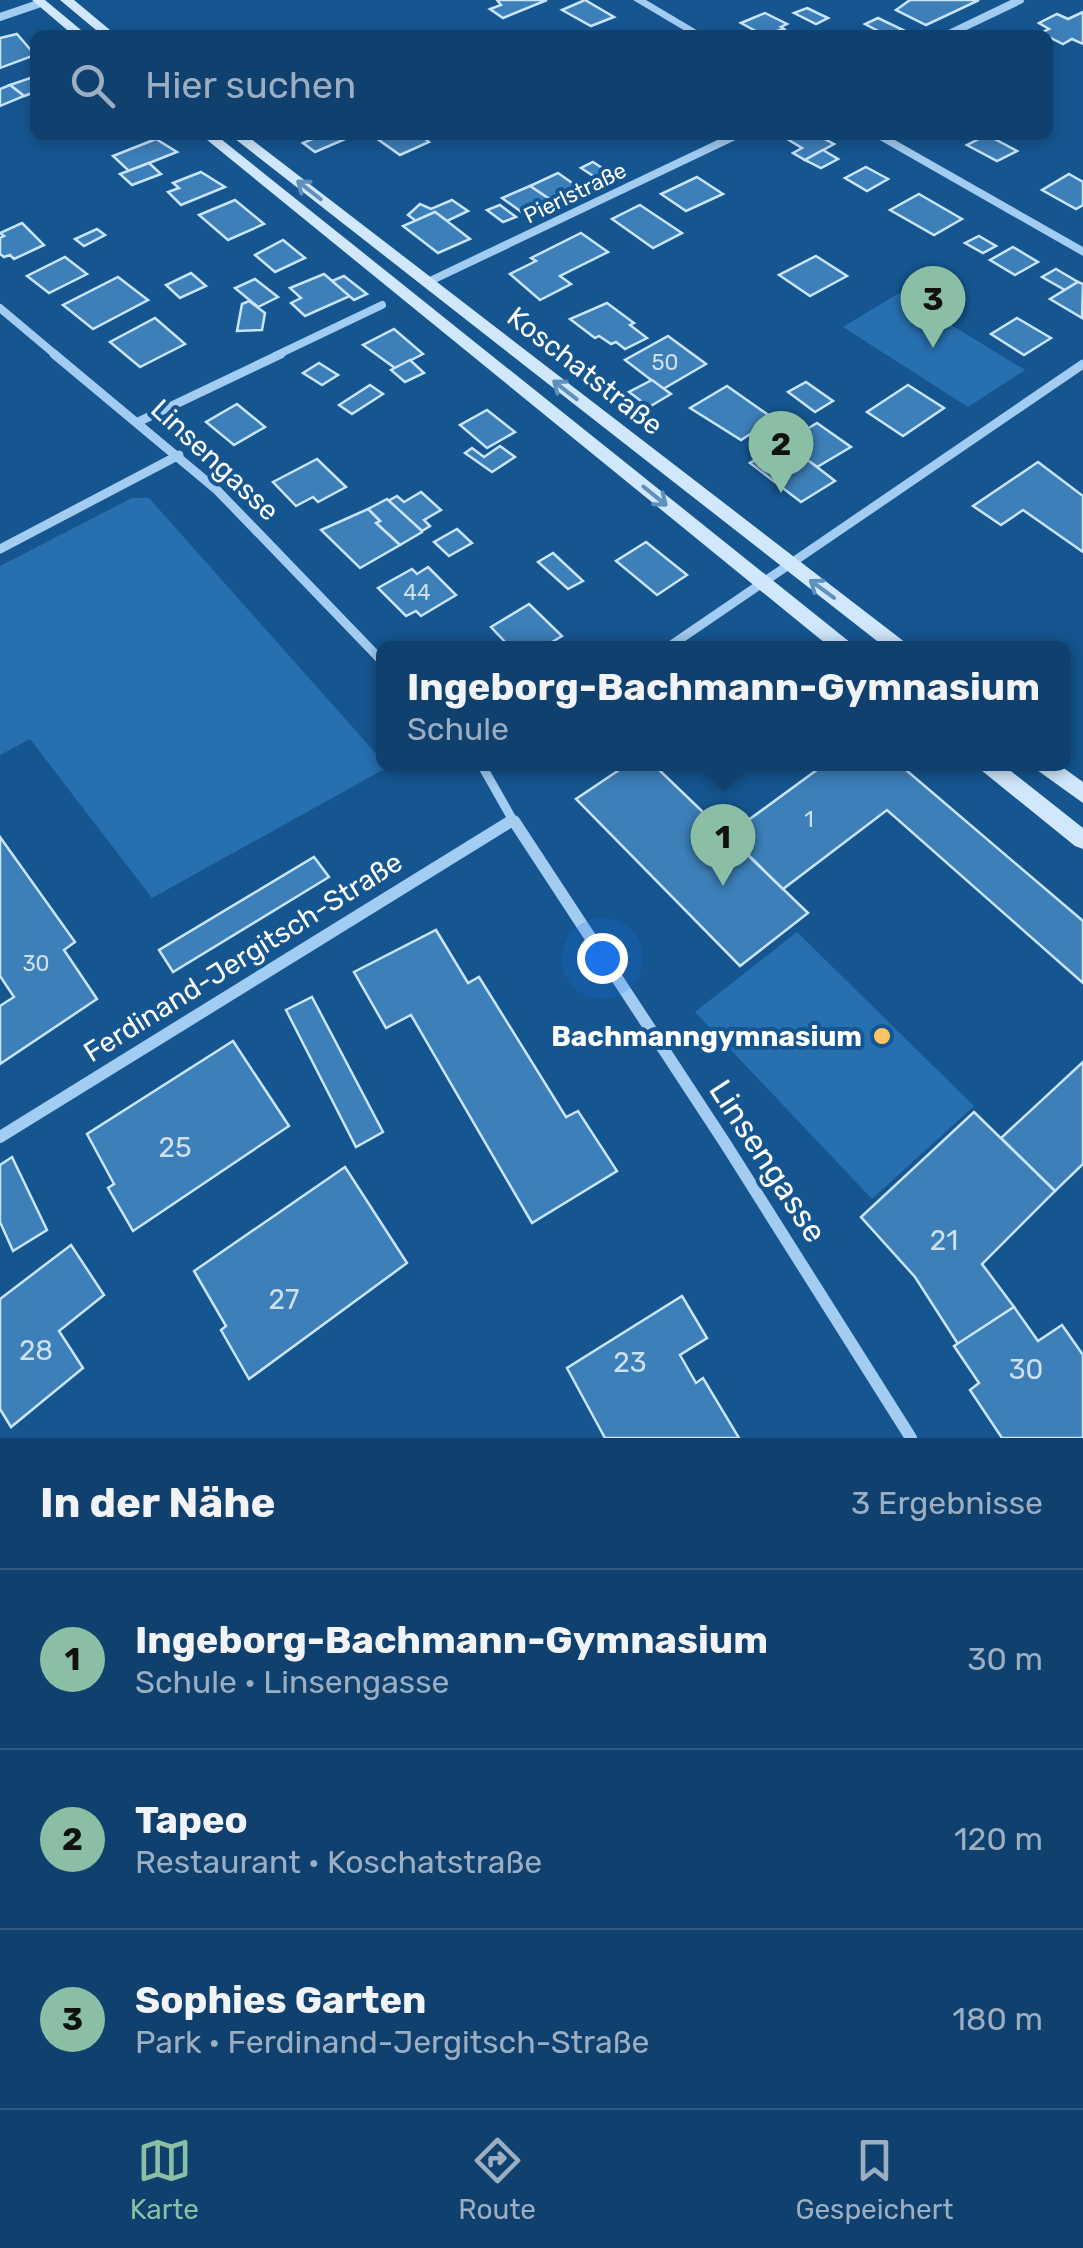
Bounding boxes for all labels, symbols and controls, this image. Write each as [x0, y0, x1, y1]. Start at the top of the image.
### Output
search box [30, 30, 1053, 140]
icon: search [65, 58, 120, 113]
text: Hier suchen [145, 62, 356, 108]
street label: Pierlstraße [519, 157, 631, 229]
one-way arrow [296, 179, 322, 201]
pin: 3 [900, 266, 966, 348]
street label: Koschatstraße [501, 300, 669, 442]
house number: 50 [651, 349, 679, 376]
one-way arrow [552, 379, 578, 401]
street label: Linsengasse [144, 392, 286, 528]
pin: 2 [748, 410, 814, 493]
one-way arrow [642, 485, 668, 507]
one-way arrow [809, 578, 836, 599]
house number: 44 [403, 579, 431, 606]
popup [376, 641, 1071, 771]
text: Ingeborg-Bachmann-Gymnasium [407, 664, 1040, 710]
text: Schule [407, 710, 509, 748]
pin: 1 [690, 804, 756, 886]
house number: 1 [804, 806, 814, 833]
street label: Ferdinand-Jergitsch-Straße [78, 845, 408, 1069]
your location [577, 933, 628, 984]
house number: 30 [22, 950, 50, 977]
place label: Bachmanngymnasium [551, 1020, 862, 1053]
marker: Bachmanngymnasium [871, 1025, 893, 1047]
street label: Linsengasse [701, 1073, 835, 1249]
house number: 25 [158, 1131, 192, 1164]
house number: 21 [930, 1224, 958, 1257]
house number: 27 [269, 1283, 299, 1316]
house number: 28 [19, 1334, 53, 1367]
house number: 23 [613, 1346, 647, 1379]
house number: 30 [1009, 1353, 1043, 1386]
text: In der Nähe [40, 1478, 275, 1528]
text: 3 Ergebnisse [851, 1484, 1043, 1522]
text: Ingeborg-Bachmann-Gymnasium [135, 1617, 768, 1663]
text: 1 [65, 1640, 80, 1678]
text: 30 m [967, 1640, 1043, 1678]
text: Schule · Linsengasse [135, 1663, 449, 1701]
text: Tapeo [135, 1797, 248, 1843]
text: 2 [62, 1820, 83, 1858]
text: 120 m [954, 1820, 1043, 1858]
text: Restaurant · Koschatstraße [135, 1843, 542, 1881]
text: Sophies Garten [135, 1977, 426, 2023]
text: 3 [62, 2000, 83, 2038]
text: 180 m [952, 2000, 1043, 2038]
text: Park · Ferdinand-Jergitsch-Straße [135, 2023, 649, 2061]
tab: Karte [130, 2133, 199, 2226]
tab: Route [458, 2133, 536, 2226]
tab: Gespeichert [795, 2133, 953, 2226]

